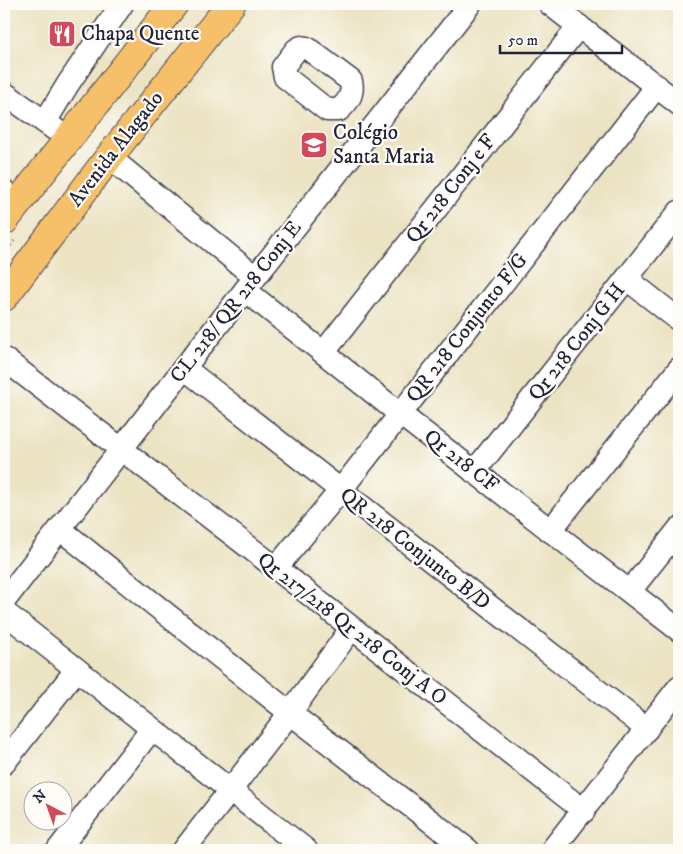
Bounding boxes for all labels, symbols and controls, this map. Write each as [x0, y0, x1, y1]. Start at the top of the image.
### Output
restaurant icon: Chapa Quente [47, 19, 77, 49]
place label: Chapa Quente [81, 21, 200, 47]
scale bar [500, 22, 623, 54]
text: 50 m [508, 31, 538, 50]
street label: Avenida Alagado [63, 86, 169, 212]
place label: Colégio Santa Maria [333, 120, 434, 170]
street label: Qr 218 Conj e F [400, 129, 502, 249]
school or university icon: Colégio Santa Maria [299, 130, 329, 160]
street label: CL 218/ QR 218 Conj E [165, 216, 308, 388]
street label: QR 218 Conjunto F/G [400, 248, 534, 408]
street label: Qr 218 Conj G H [523, 278, 631, 406]
street label: Qr 218 CF [418, 424, 504, 498]
street label: QR 218 Conjunto B/D [334, 482, 496, 616]
street label: Qr 217/218 Qr 218 Conj A O [252, 547, 452, 711]
north arrow [22, 782, 72, 832]
text: N [30, 786, 51, 808]

